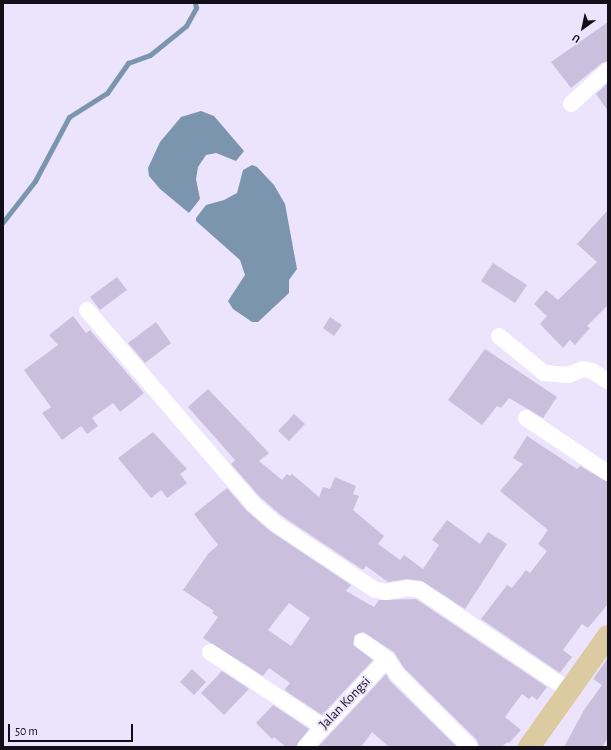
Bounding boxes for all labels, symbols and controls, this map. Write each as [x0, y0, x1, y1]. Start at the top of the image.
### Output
north arrow [563, 8, 603, 48]
text: U [570, 32, 582, 45]
street label: Jalan Kongsi [316, 673, 374, 733]
scale bar [10, 716, 135, 742]
text: 50 m [15, 725, 38, 737]

